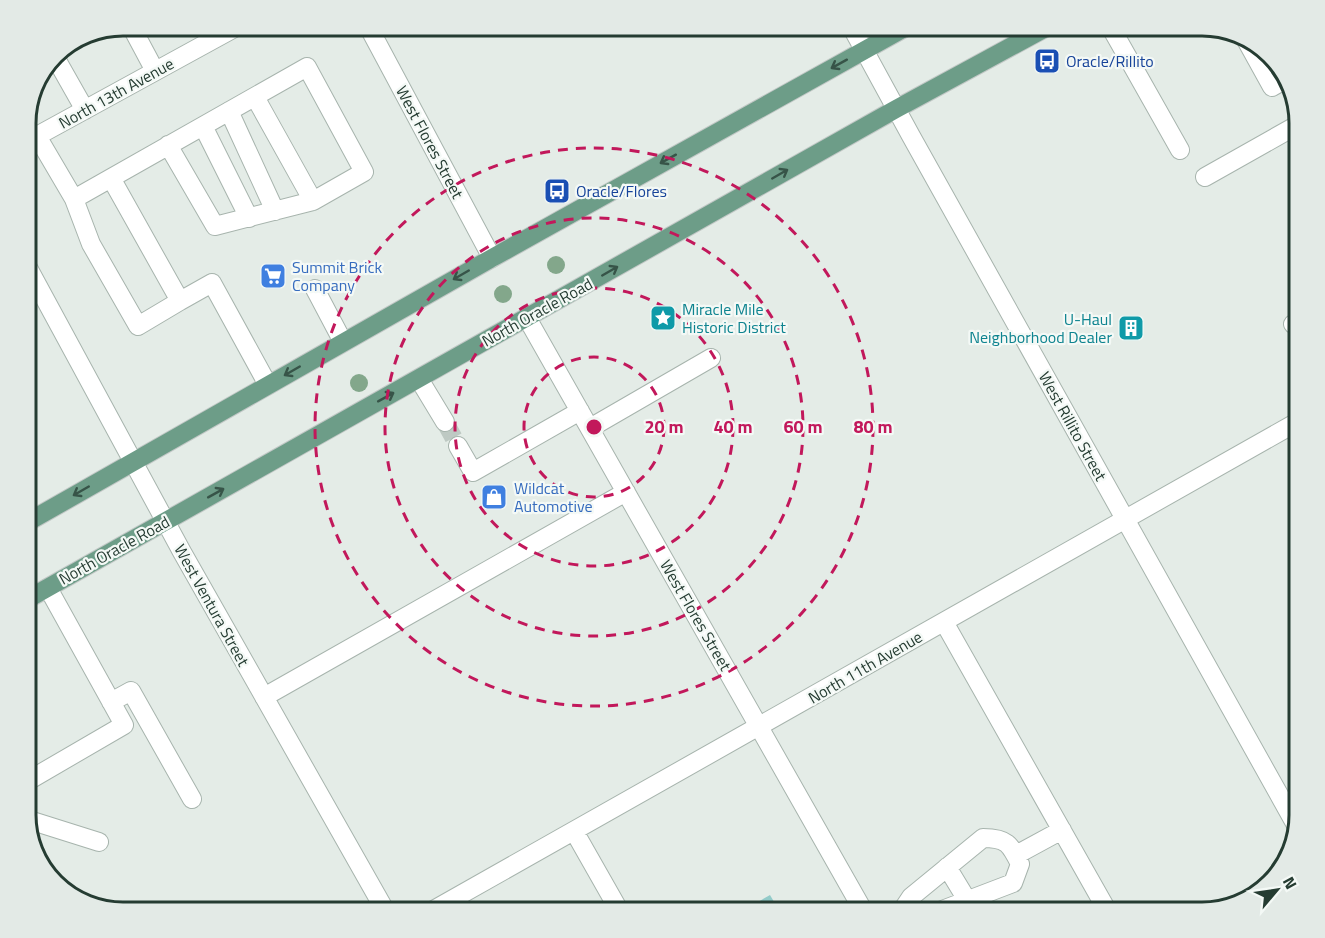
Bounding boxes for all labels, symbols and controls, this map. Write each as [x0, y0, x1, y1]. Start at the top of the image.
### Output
bus stop icon: Oracle/Rillito [1032, 46, 1062, 76]
place label: Oracle/Rillito [1066, 49, 1154, 73]
street label: North 13th Avenue [54, 51, 178, 135]
one-way arrow [830, 59, 847, 71]
street label: West Flores Street [390, 81, 470, 203]
one-way arrow [660, 154, 677, 166]
one-way arrow [771, 168, 788, 180]
bus stop icon: Oracle/Flores [542, 176, 572, 206]
place label: Oracle/Flores [576, 179, 667, 203]
place label: Summit Brick Company [292, 255, 382, 297]
supermarket icon: Summit Brick Company [258, 261, 288, 291]
one-way arrow [601, 265, 619, 276]
one-way arrow [453, 270, 471, 281]
street label: North Oracle Road [477, 272, 597, 352]
place label: Miracle Mile Historic District [682, 297, 786, 339]
place icon: Miracle Mile Historic District [648, 303, 678, 333]
place label: U-Haul Neighborhood Dealer [969, 307, 1112, 349]
building icon: U-Haul Neighborhood Dealer [1116, 313, 1146, 343]
one-way arrow [284, 366, 301, 378]
street label: West Rillito Street [1033, 367, 1113, 485]
one-way arrow [377, 391, 394, 403]
text: 20 m [644, 413, 684, 440]
text: 40 m [713, 413, 753, 440]
text: 60 m [783, 413, 823, 440]
text: 80 m [853, 413, 893, 440]
centre of rings [584, 417, 604, 437]
place label: Wildcat Automotive [514, 476, 593, 518]
shop icon: Wildcat Automotive [479, 482, 509, 512]
one-way arrow [73, 486, 90, 498]
one-way arrow [207, 487, 224, 499]
street label: North Oracle Road [54, 510, 174, 590]
street label: West Ventura Street [168, 540, 256, 671]
street label: West Flores Street [654, 555, 738, 675]
street label: North 11th Avenue [804, 625, 926, 709]
north arrow [1247, 860, 1307, 920]
text: N [1277, 872, 1303, 893]

